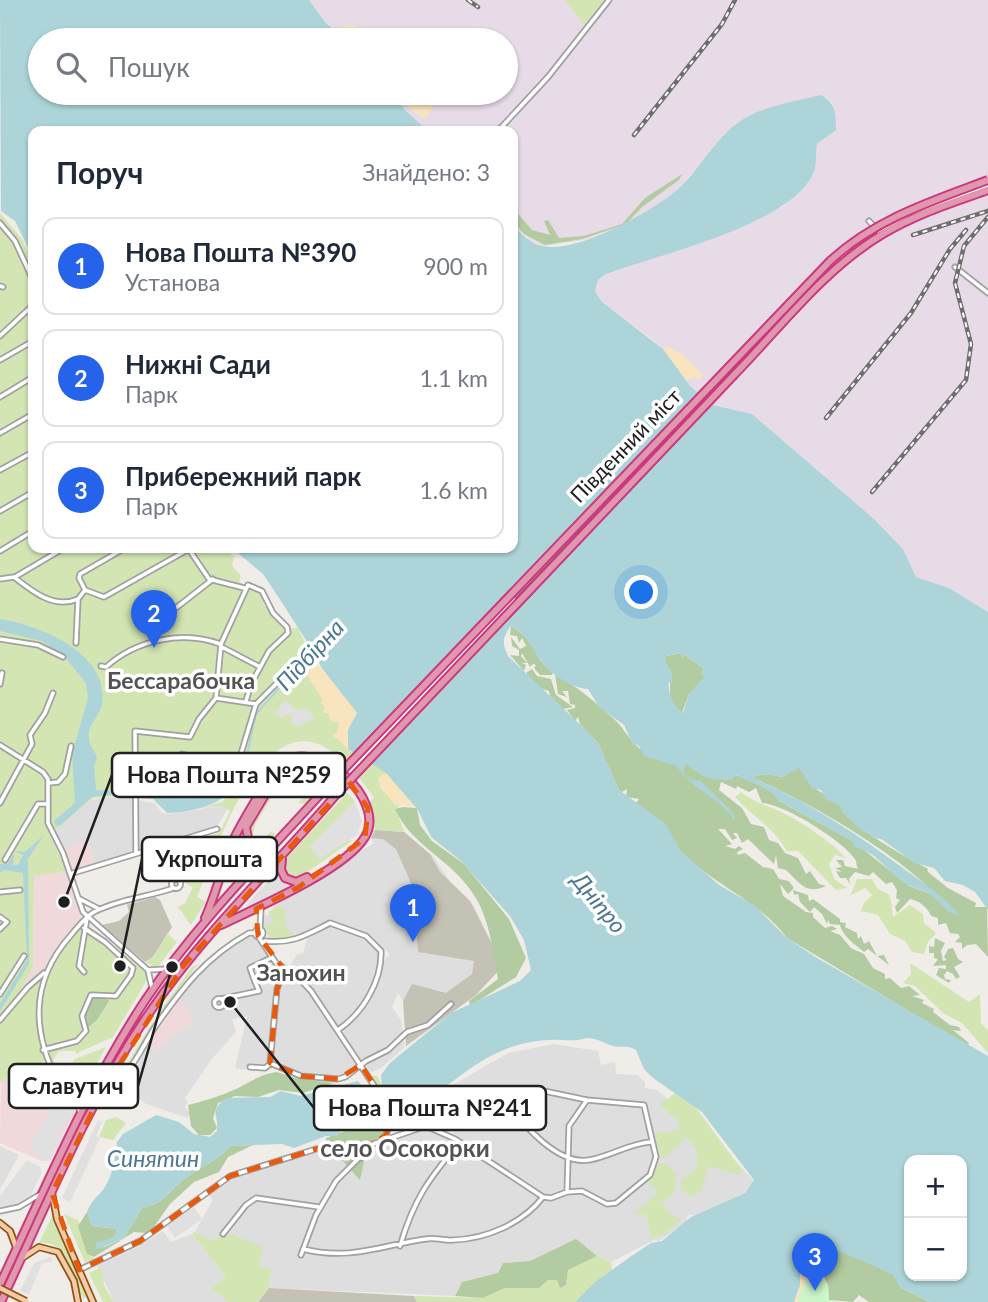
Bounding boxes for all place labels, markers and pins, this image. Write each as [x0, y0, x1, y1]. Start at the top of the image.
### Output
pin: 2 [131, 590, 177, 648]
callout: Нова Пошта №259 [112, 753, 345, 797]
callout: Укрпошта [142, 837, 277, 881]
pin: 1 [390, 884, 436, 942]
callout: Славутич [9, 1064, 138, 1108]
callout: Нова Пошта №241 [314, 1086, 546, 1130]
pin: 3 [792, 1233, 838, 1291]

